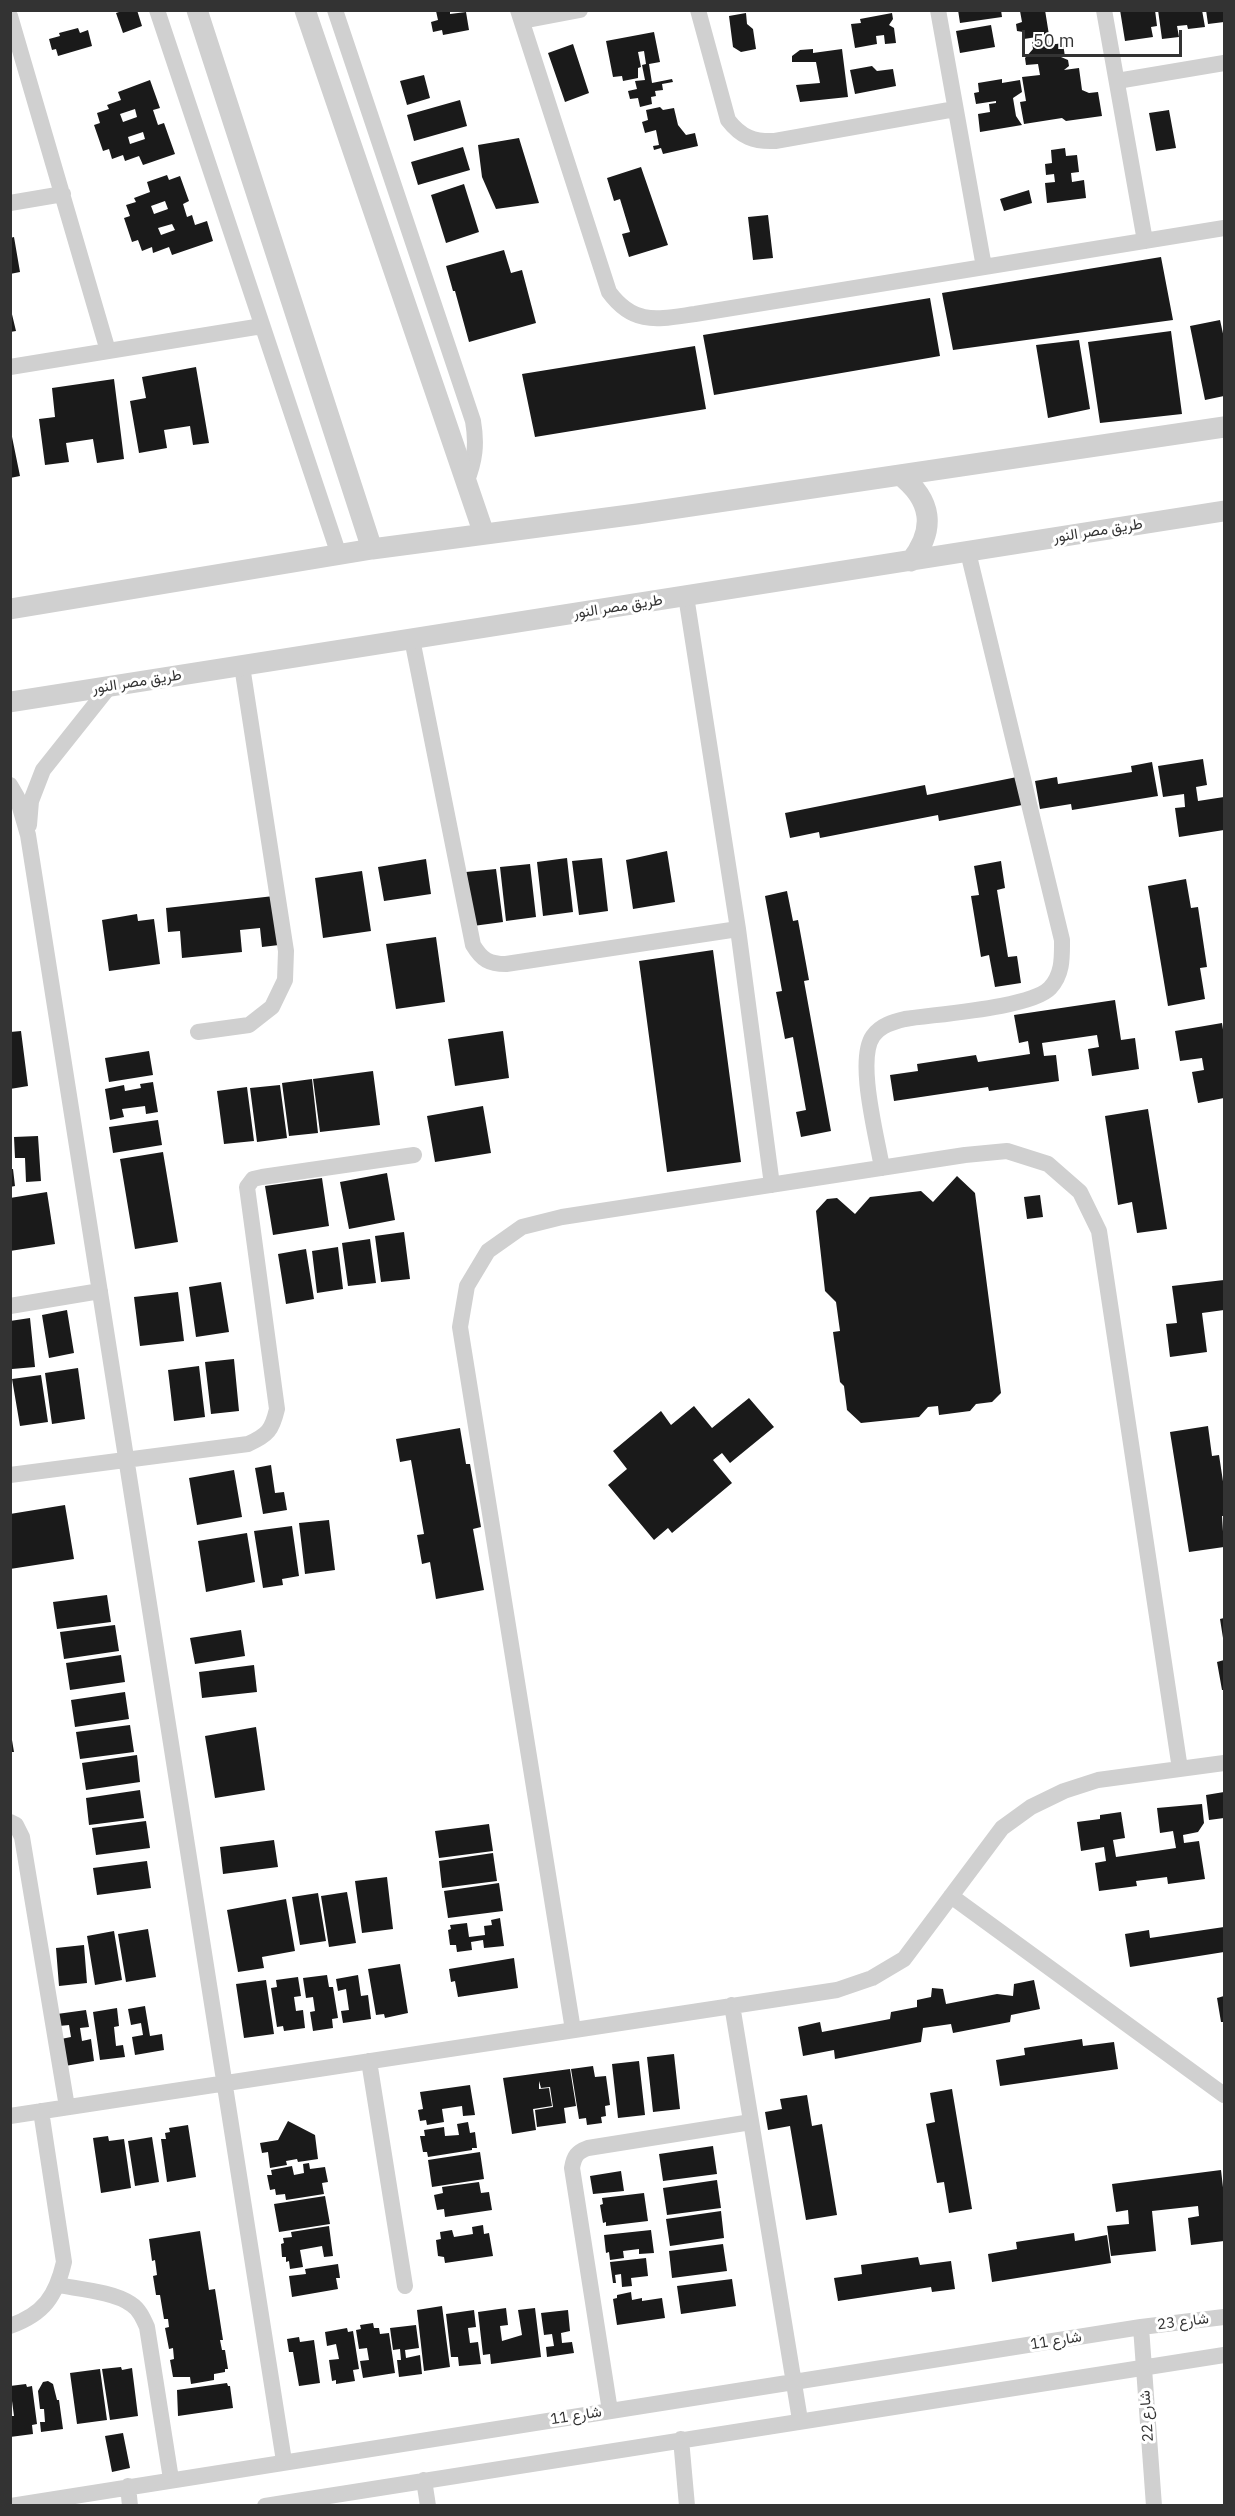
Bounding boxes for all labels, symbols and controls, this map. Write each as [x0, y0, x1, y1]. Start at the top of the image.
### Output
scale bar [1025, 18, 1186, 56]
text: 50 m [1033, 29, 1075, 52]
street label: طريق مصر النور [1052, 515, 1144, 547]
street label: طريق مصر النور [572, 591, 664, 623]
street label: طريق مصر النور [91, 666, 183, 698]
street label: شارع 23 [1156, 2310, 1210, 2334]
street label: شارع 11 [1029, 2328, 1083, 2354]
street label: شارع 22 [1136, 2390, 1158, 2442]
street label: شارع 11 [549, 2403, 603, 2429]

